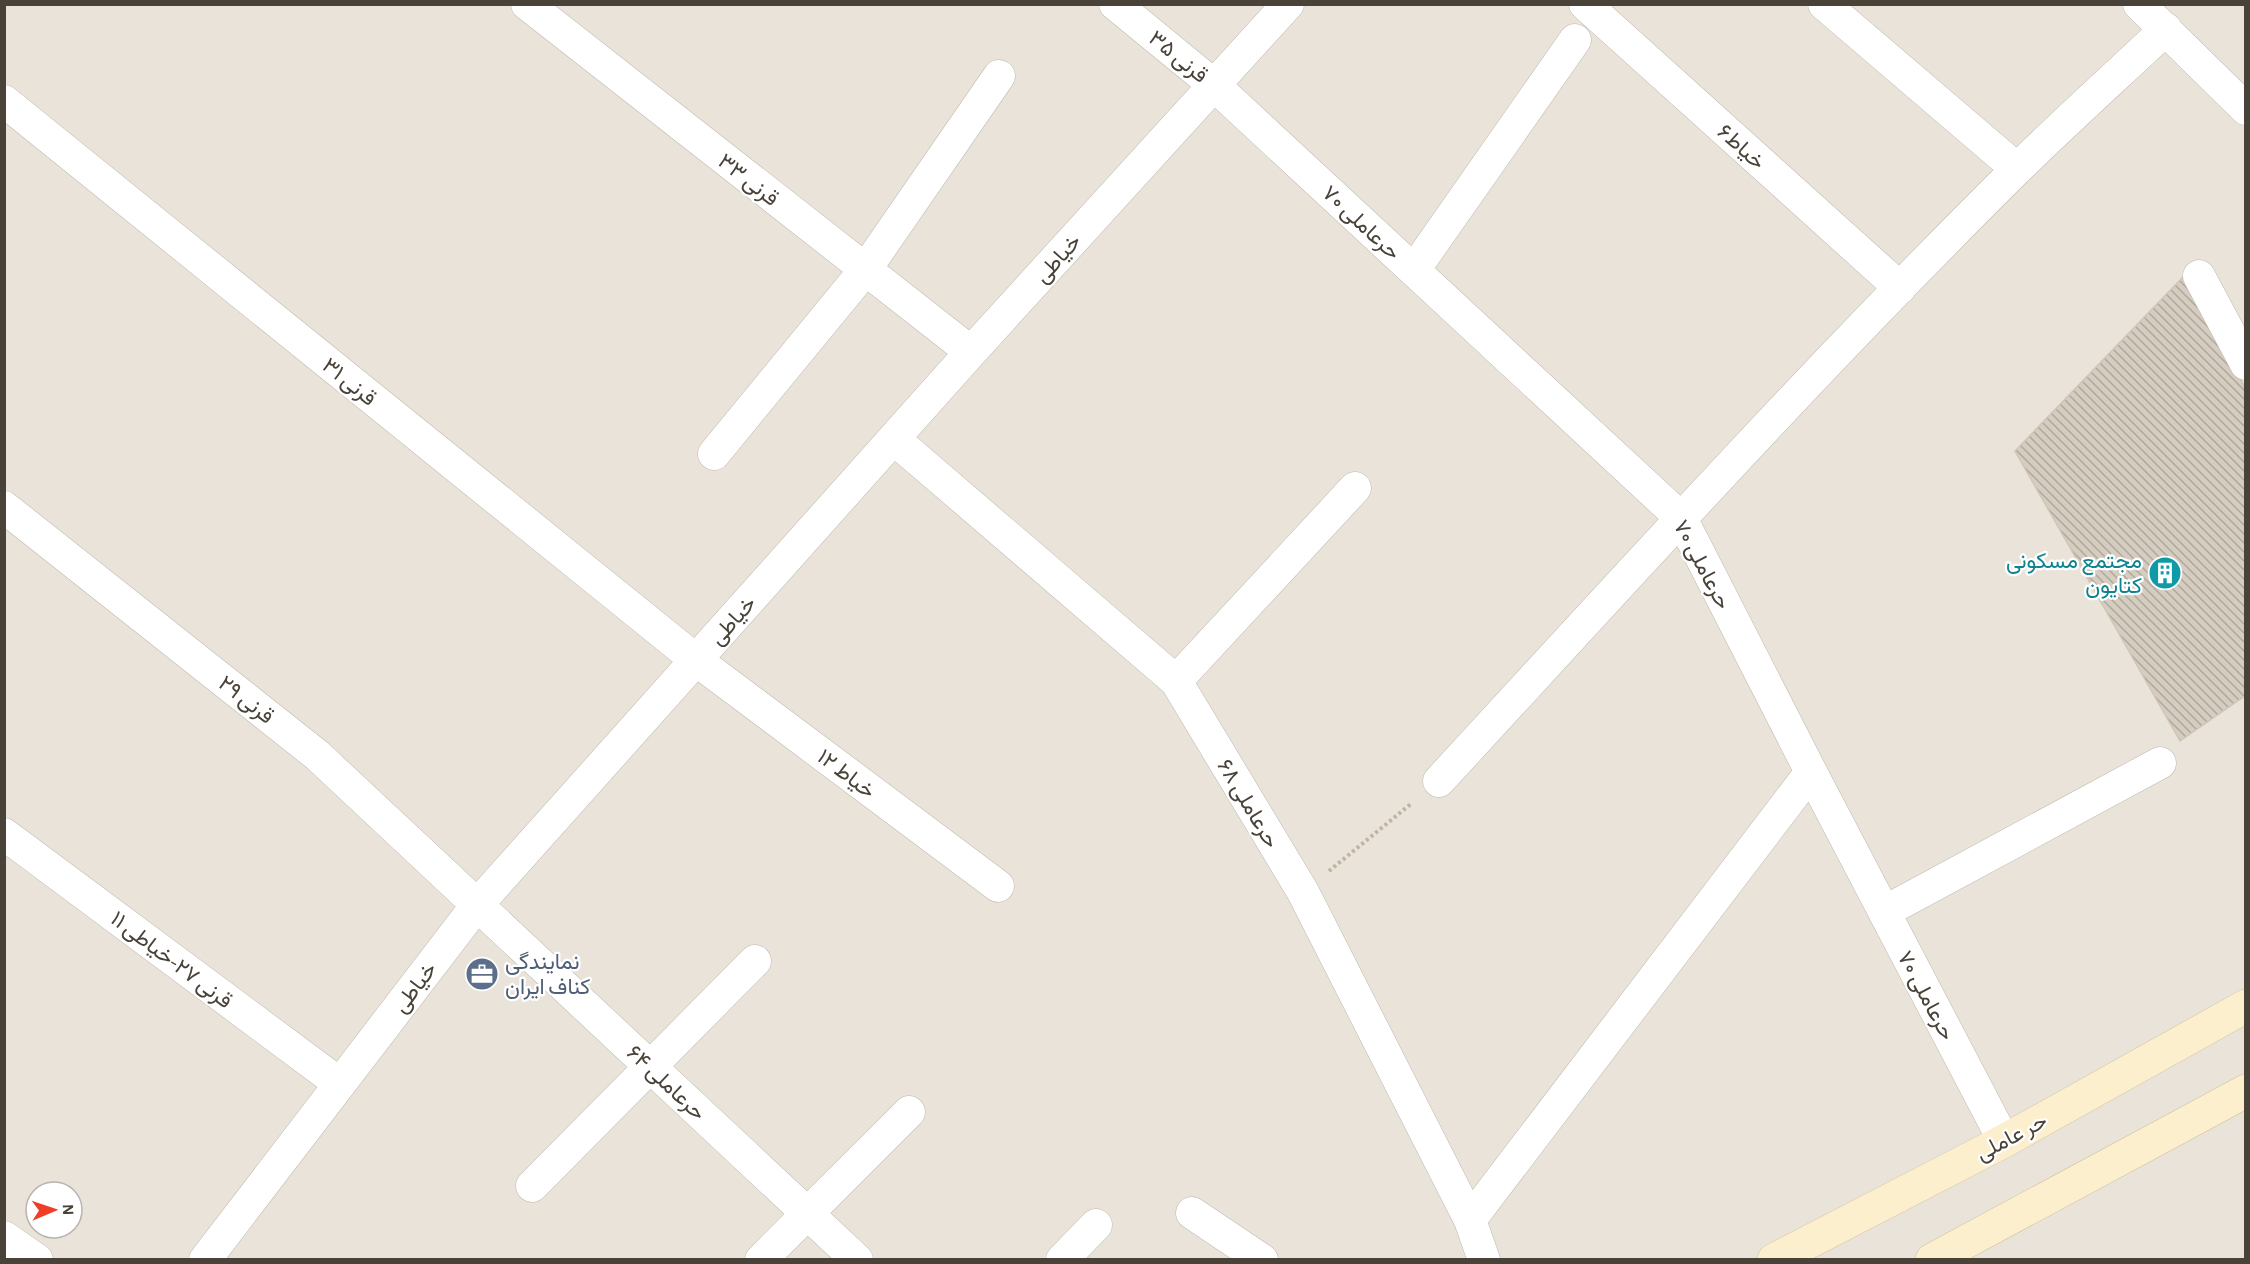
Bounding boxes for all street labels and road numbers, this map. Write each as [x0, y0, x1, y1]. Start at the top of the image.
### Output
street label: قرنی ۳۵ [1143, 27, 1212, 88]
street label: خیاط۶ [1713, 120, 1769, 174]
street label: قرنی ۳۳ [713, 150, 783, 212]
street label: حرعاملی ۷۰ [1317, 181, 1405, 266]
street label: خیاطی [1030, 230, 1087, 289]
street label: قرنی ۳۱ [317, 354, 380, 411]
street label: حرعاملی ۷۰ [1668, 516, 1735, 614]
street label: خیاطی [705, 592, 762, 651]
street label: قرنی ۲۹ [213, 672, 278, 730]
street label: خیاط ۱۲ [813, 745, 879, 803]
street label: حرعاملی ۶۸ [1211, 755, 1283, 853]
street label: قرنی ۲۷-خیاطی ۱۱ [105, 907, 236, 1014]
street label: حرعاملی ۷۰ [1892, 947, 1959, 1045]
street label: خیاطی [389, 958, 442, 1018]
street label: حرعاملی ۶۴ [621, 1041, 710, 1126]
street label: حر عاملی [1972, 1109, 2052, 1166]

